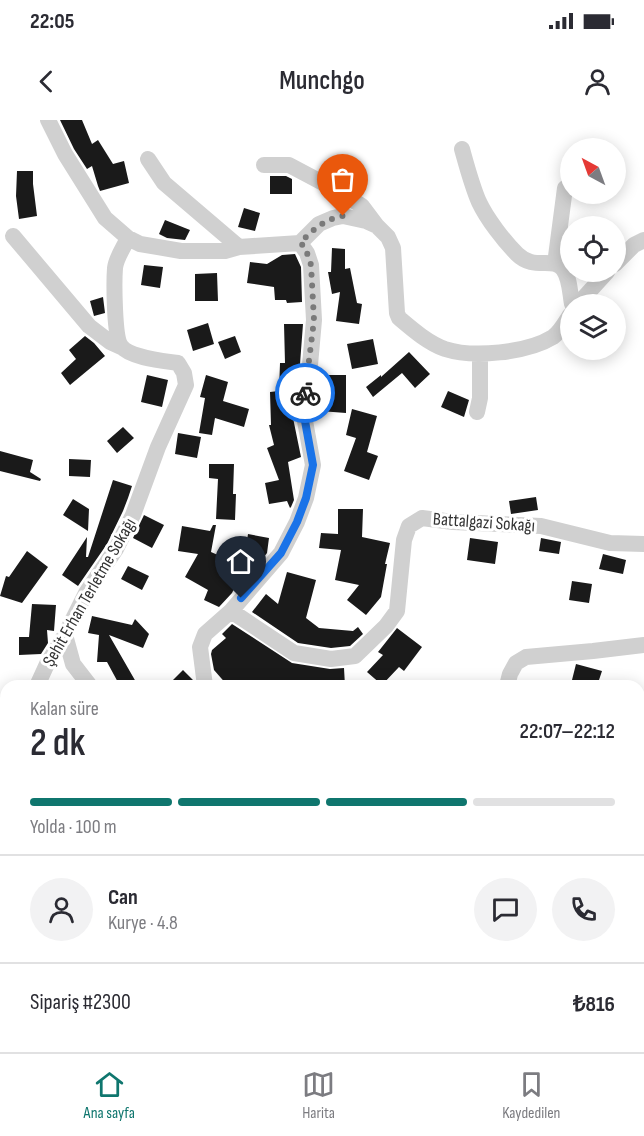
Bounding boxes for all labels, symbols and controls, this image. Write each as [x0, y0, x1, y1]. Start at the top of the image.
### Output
text: 22:05 [30, 8, 74, 35]
icon: back [30, 65, 63, 98]
text: Munchgo [279, 65, 365, 97]
icon: person [581, 65, 614, 98]
north arrow [560, 138, 626, 204]
map controls [560, 138, 626, 360]
pin [317, 154, 368, 216]
icon: bag [326, 163, 359, 196]
button: locate [560, 216, 626, 282]
button: layers [560, 294, 626, 360]
courier [275, 363, 335, 423]
icon: bike [289, 377, 322, 410]
street label: Battalgazi Sokağı [432, 508, 536, 537]
street label: Şehit Erhan Terletme Sokağı [38, 514, 140, 670]
pin [215, 536, 266, 598]
icon: home [224, 545, 257, 578]
text: Kalan süre [30, 697, 99, 721]
text: 22:07–22:12 [520, 718, 615, 745]
text: 2 dk [30, 720, 85, 767]
text: Yolda · 100 m [30, 815, 117, 839]
button: person [30, 878, 93, 941]
button: chat [474, 878, 537, 941]
button: phone [552, 878, 615, 941]
text: Can [108, 884, 138, 911]
text: Kurye · 4.8 [108, 911, 178, 935]
text: Sipariş #2300 [30, 989, 131, 1016]
text: ₺816 [573, 991, 615, 1018]
tab: Ana sayfa [84, 1068, 135, 1123]
tab: Harita [302, 1068, 335, 1123]
tab: Kaydedilen [502, 1068, 560, 1123]

